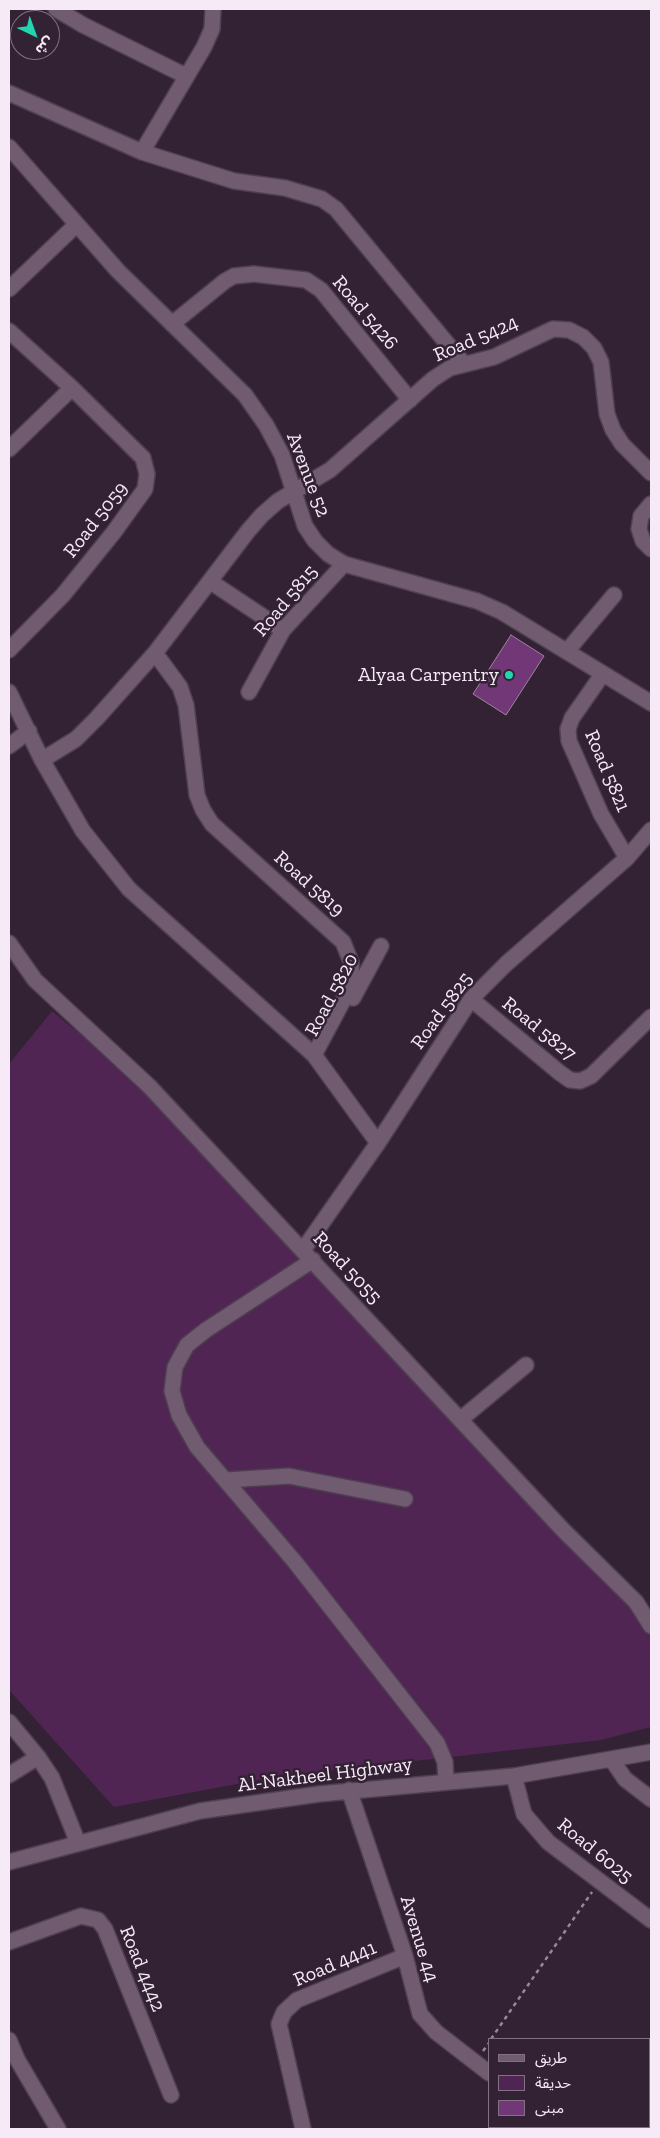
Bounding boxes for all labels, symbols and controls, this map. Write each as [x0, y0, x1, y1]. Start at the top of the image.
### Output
north arrow [10, 10, 60, 60]
text: ش [32, 33, 58, 59]
street label: Road 5426 [327, 271, 403, 355]
street label: Road 5424 [430, 310, 522, 368]
street label: Avenue 52 [281, 429, 335, 521]
street label: Road 5059 [59, 477, 133, 563]
street label: Road 5815 [249, 560, 323, 642]
place label: Alyaa Carpentry [358, 663, 499, 687]
marker: Alyaa Carpentry [503, 669, 515, 681]
street label: Road 5821 [579, 726, 635, 816]
street label: Road 5819 [269, 846, 349, 922]
street label: Road 5820 [300, 949, 364, 1041]
street label: Road 5825 [406, 968, 478, 1054]
street label: Road 5827 [497, 992, 581, 1066]
street label: Road 5055 [308, 1227, 386, 1309]
street label: Al-Nakheel Highway [236, 1752, 414, 1798]
street label: Road 6025 [552, 1813, 638, 1889]
street label: Avenue 44 [394, 1893, 444, 1985]
street label: Road 4442 [114, 1923, 170, 2015]
street label: Road 4441 [290, 1936, 380, 1992]
legend [488, 2038, 650, 2128]
text: طريق [535, 2049, 567, 2067]
text: حديقة [535, 2074, 571, 2092]
text: مبنى [535, 2099, 564, 2117]

